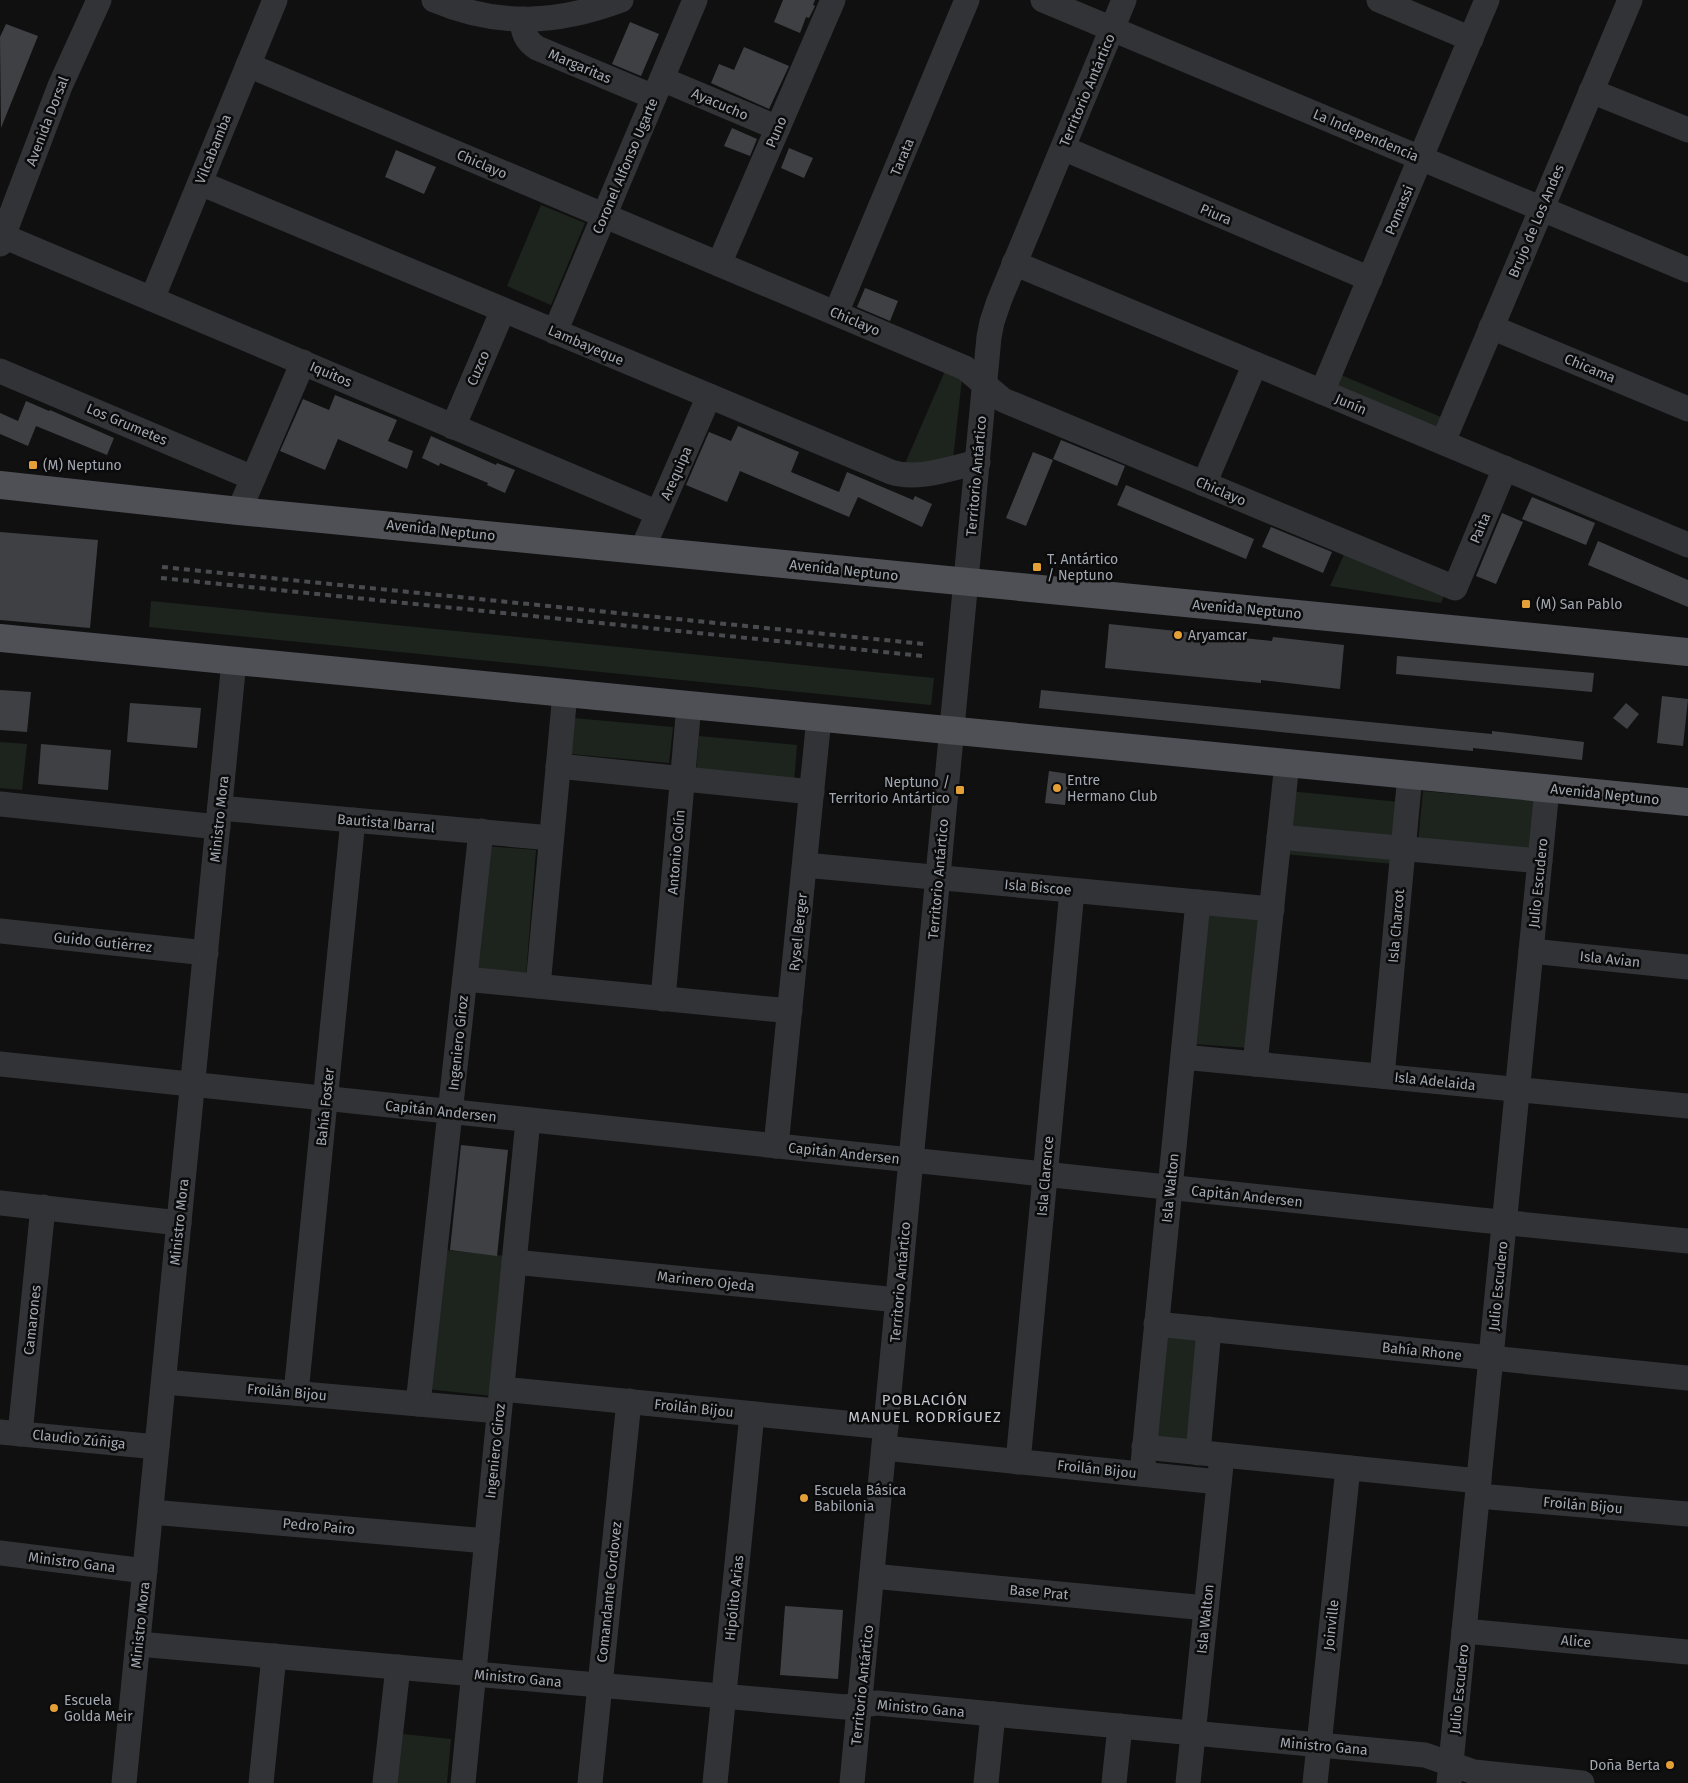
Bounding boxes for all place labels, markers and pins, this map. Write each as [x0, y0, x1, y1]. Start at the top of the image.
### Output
place label: (M) Neptuno [43, 457, 122, 474]
marker: (M) Neptuno [27, 459, 39, 471]
place label: T. Antártico / Neptuno [1047, 551, 1118, 584]
marker: T. Antártico / Neptuno [1031, 561, 1043, 573]
place label: (M) San Pablo [1536, 596, 1622, 613]
marker: (M) San Pablo [1520, 598, 1532, 610]
place label: Aryamcar [1188, 627, 1248, 644]
marker: Aryamcar [1172, 629, 1184, 641]
place label: Entre Hermano Club [1067, 772, 1158, 805]
place label: Neptuno / Territorio Antártico [829, 774, 950, 807]
marker: Entre Hermano Club [1051, 782, 1063, 794]
marker: Neptuno / Territorio Antártico [954, 784, 966, 796]
place label: Escuela Básica Babilonia [814, 1482, 906, 1515]
marker: Escuela Básica Babilonia [798, 1492, 810, 1504]
place label: Escuela Golda Meir [64, 1692, 133, 1725]
marker: Escuela Golda Meir [48, 1702, 60, 1714]
place label: Doña Berta [1589, 1757, 1660, 1774]
marker: Doña Berta [1664, 1759, 1676, 1771]

